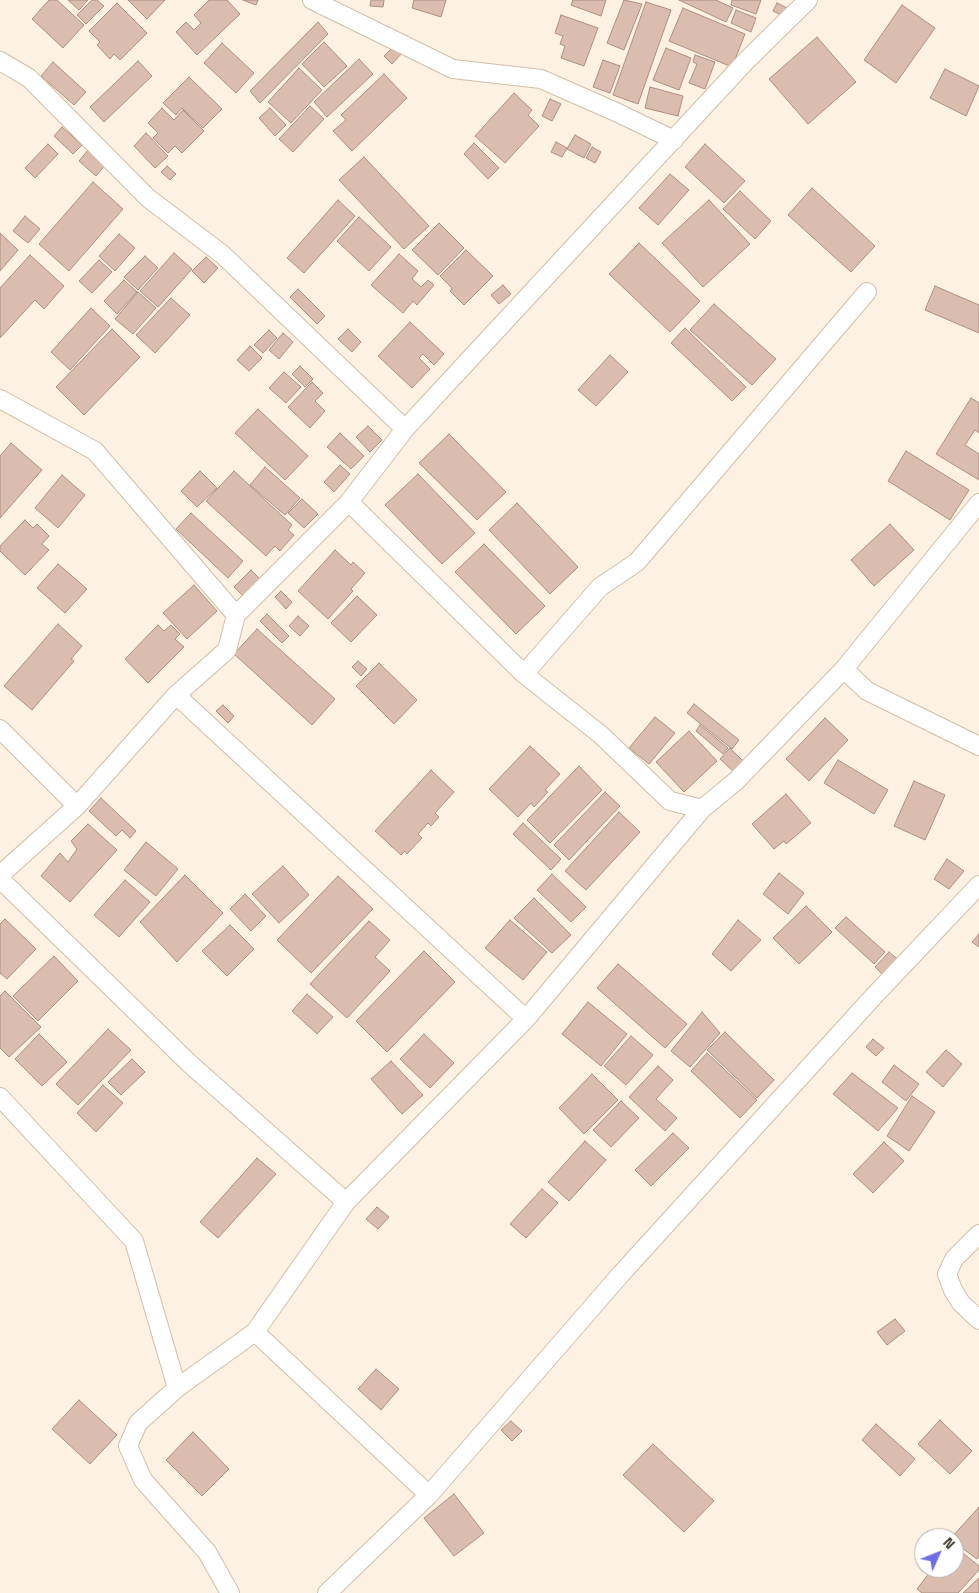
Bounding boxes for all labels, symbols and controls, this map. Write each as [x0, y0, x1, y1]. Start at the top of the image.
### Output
north arrow [914, 1528, 964, 1578]
text: N [939, 1534, 959, 1553]

